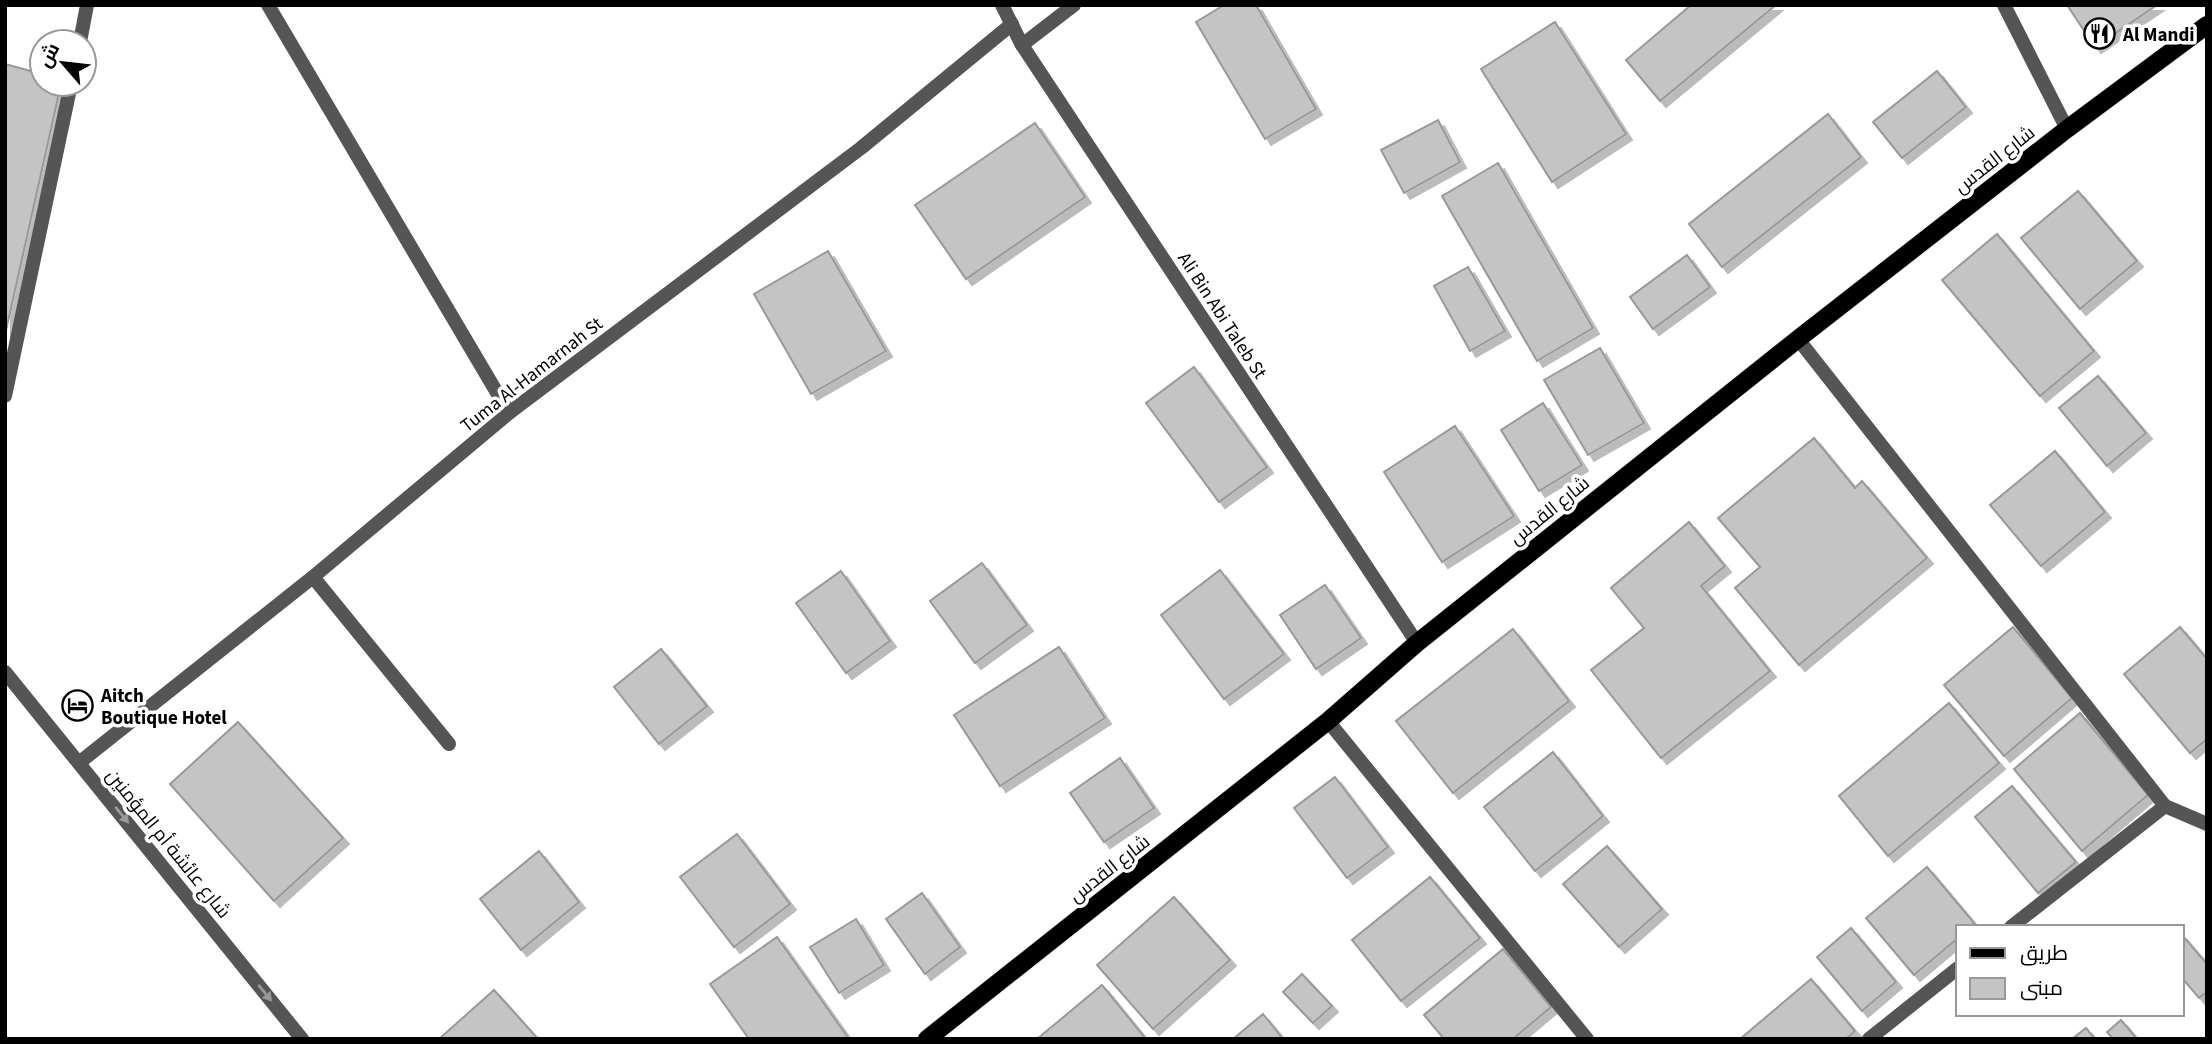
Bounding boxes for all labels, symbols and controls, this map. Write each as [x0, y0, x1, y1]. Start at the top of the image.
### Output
restaurant icon: Al Mandi [2083, 17, 2117, 51]
place label: Al Mandi [2122, 22, 2195, 49]
north arrow [28, 28, 98, 98]
text: ش [32, 39, 67, 73]
street label: شارع القدس [1949, 120, 2041, 200]
street label: Ali Bin Abi Taleb St [1171, 247, 1273, 385]
street label: Tuma Al-Hamarnah St [455, 311, 609, 439]
street label: شارع القدس [1504, 470, 1596, 552]
place label: Aitch Boutique Hotel [100, 683, 227, 732]
hotel icon: Aitch Boutique Hotel [61, 689, 95, 723]
street label: شارع عائشة أم المؤمنين [99, 763, 237, 924]
one-way arrow [115, 806, 130, 824]
street label: شارع القدس [1064, 829, 1156, 909]
legend [1956, 925, 2184, 1016]
text: طريق [2020, 938, 2068, 968]
text: مبنى [2020, 973, 2063, 1003]
one-way arrow [257, 984, 272, 1001]

